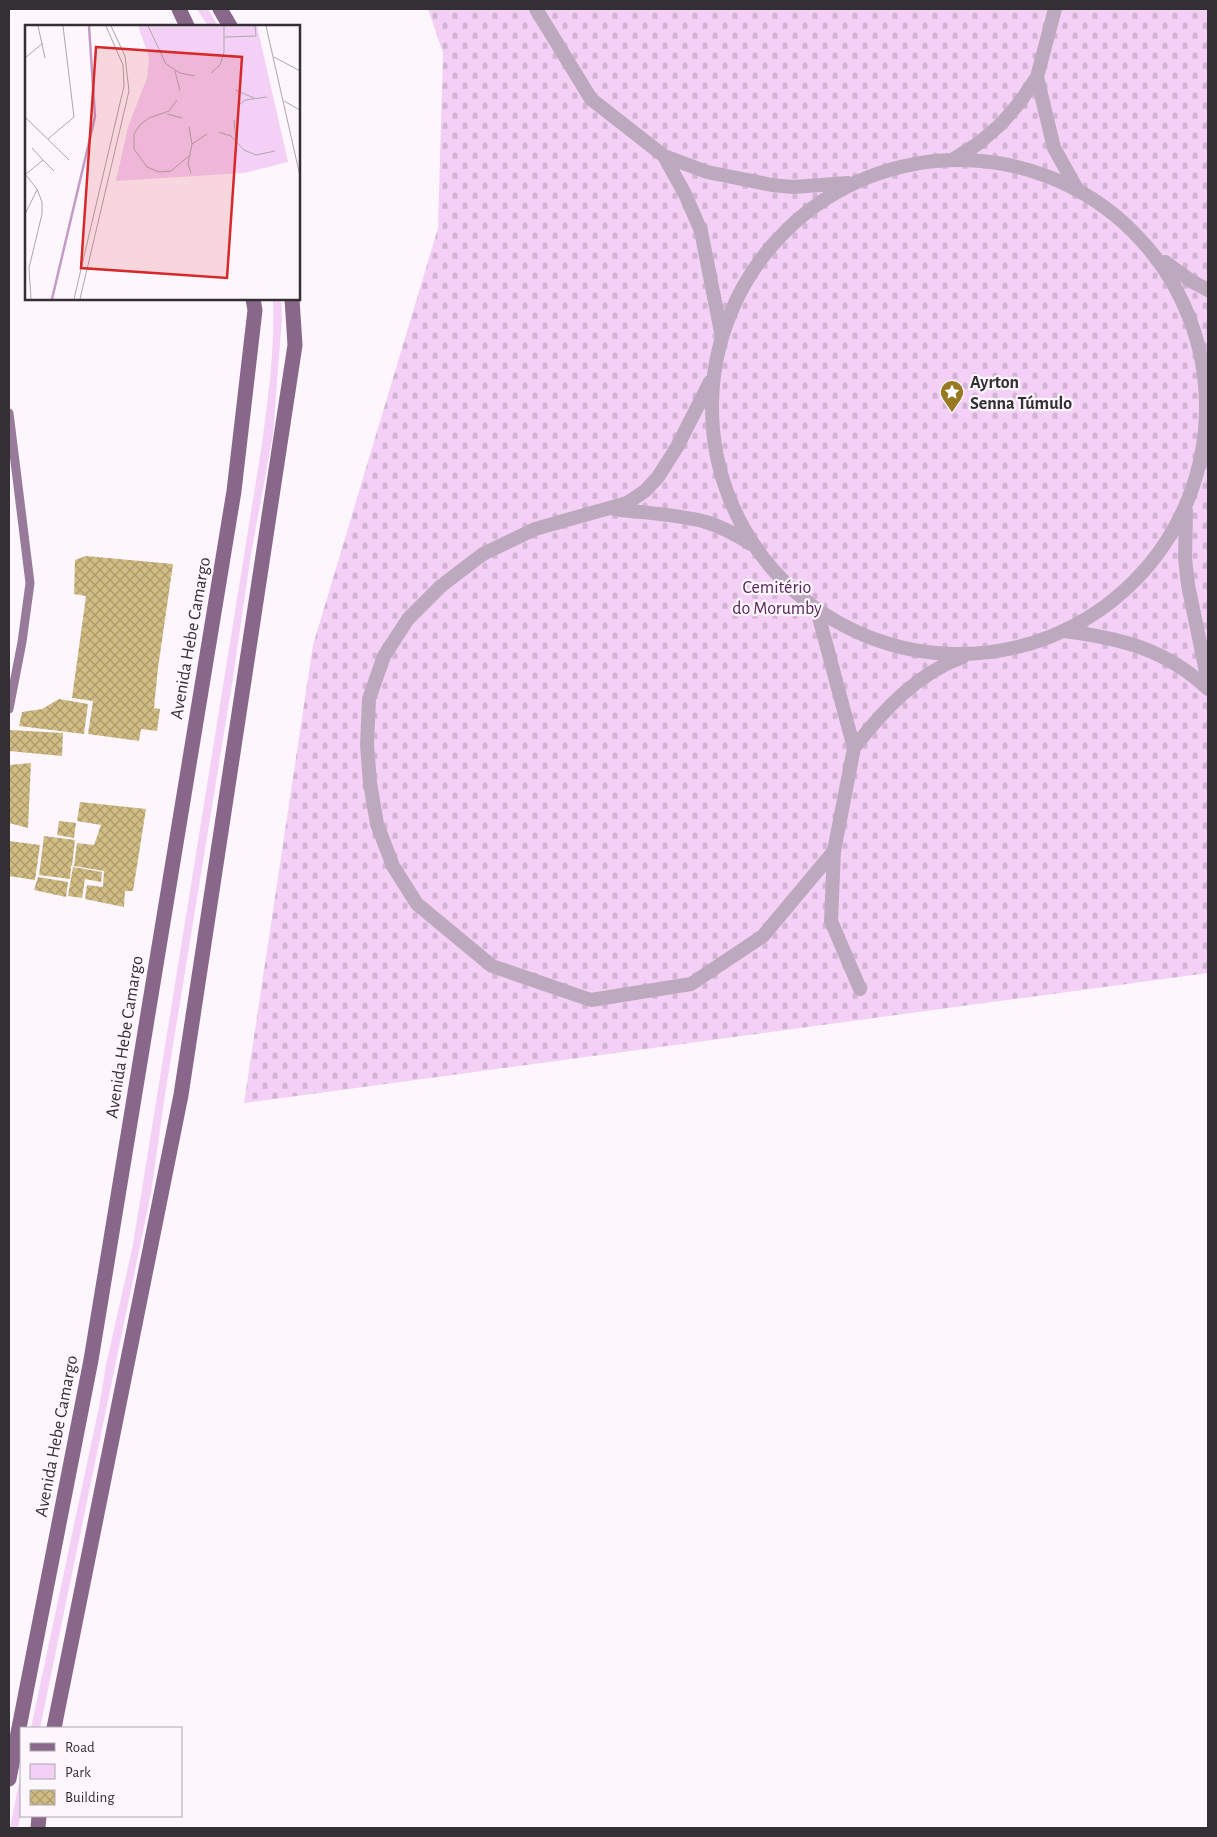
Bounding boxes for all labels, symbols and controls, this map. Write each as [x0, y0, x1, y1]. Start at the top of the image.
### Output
inset map [25, 25, 300, 300]
place label: Ayrton Senna Túmulo [970, 374, 1072, 413]
place icon: Ayrton Senna Túmulo [939, 379, 965, 413]
street label: Avenida Hebe Camargo [168, 556, 214, 721]
park label: Cemitério do Morumby [732, 579, 822, 618]
street label: Avenida Hebe Camargo [103, 955, 147, 1120]
street label: Avenida Hebe Camargo [32, 1354, 82, 1519]
legend [20, 1727, 182, 1817]
text: Road [65, 1740, 95, 1755]
text: Park [65, 1765, 91, 1780]
text: Building [65, 1790, 115, 1805]

